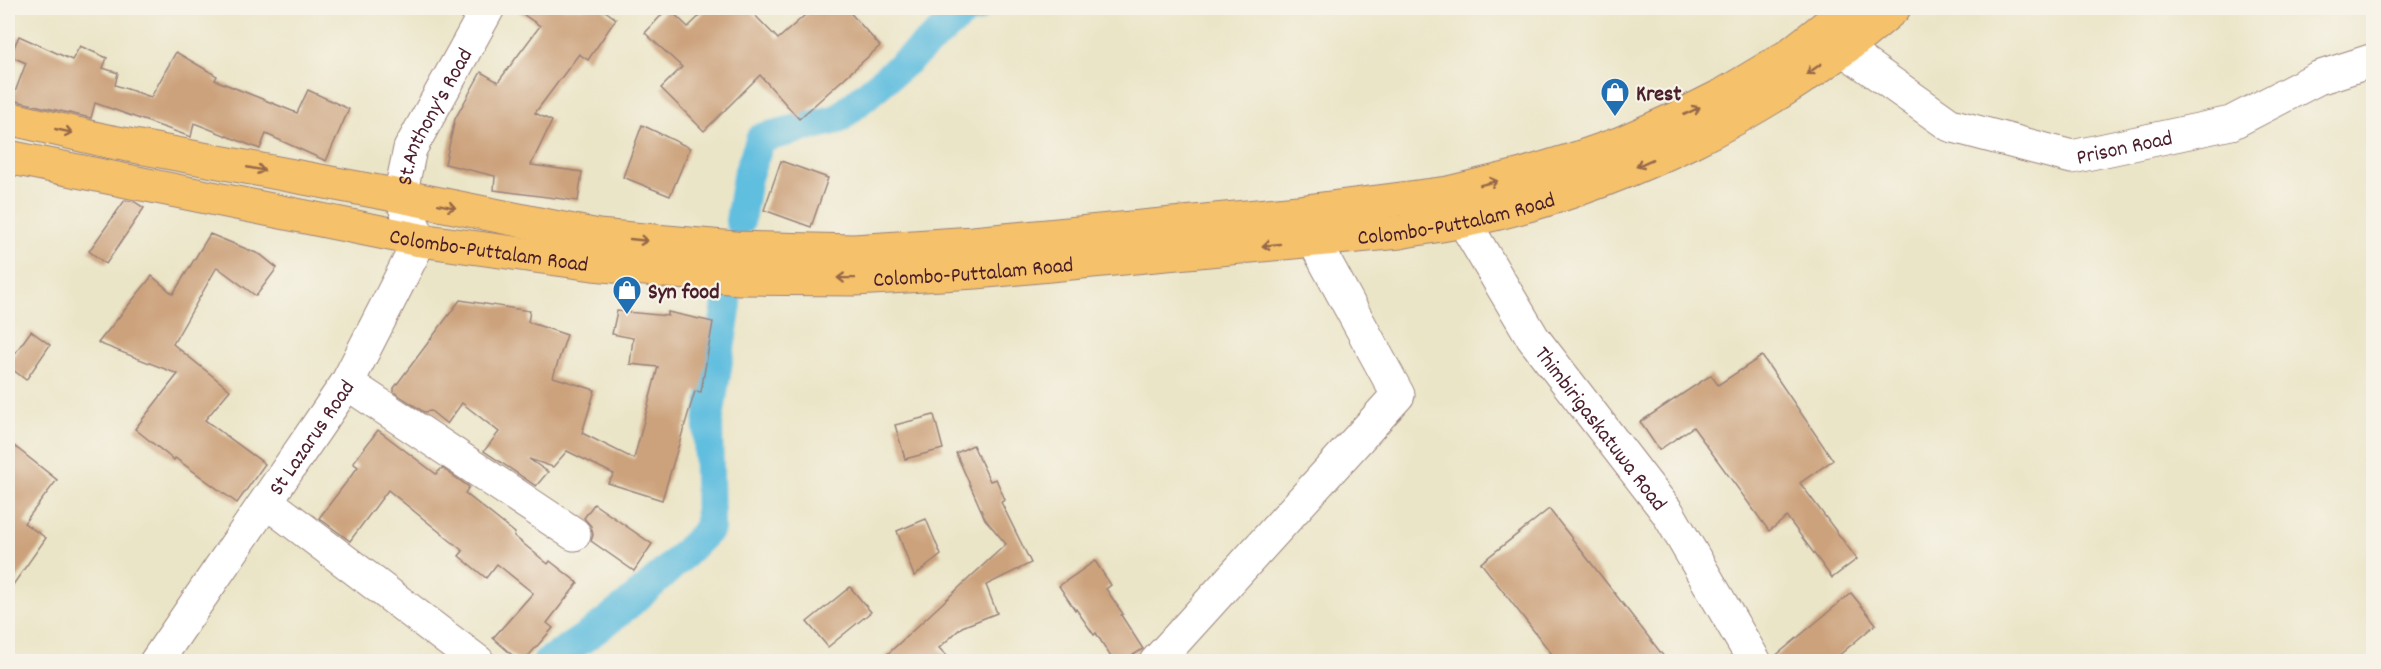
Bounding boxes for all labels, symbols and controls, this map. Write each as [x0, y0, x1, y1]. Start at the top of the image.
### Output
street label: St.Anthony's Road [391, 43, 482, 189]
one-way arrow [1806, 63, 1823, 75]
shop icon: Krest [1599, 76, 1631, 118]
place label: Krest [1636, 80, 1682, 111]
one-way arrow [1683, 104, 1701, 116]
street label: Prison Road [2074, 124, 2176, 175]
one-way arrow [55, 126, 74, 138]
one-way arrow [1635, 159, 1653, 170]
one-way arrow [245, 164, 265, 175]
one-way arrow [1479, 177, 1498, 189]
street label: Colombo-Puttalam Road [1356, 186, 1559, 255]
one-way arrow [437, 201, 457, 212]
street label: Colombo-Puttalam Road [386, 222, 590, 282]
one-way arrow [629, 235, 648, 246]
one-way arrow [1261, 240, 1281, 251]
street label: Colombo-Puttalam Road [872, 251, 1075, 297]
one-way arrow [837, 273, 857, 284]
shop icon: Syn food [611, 274, 643, 316]
place label: Syn food [648, 278, 719, 309]
street label: Thimbirigaskatuwa Road [1526, 341, 1673, 519]
street label: St Lazarus Road [262, 375, 364, 503]

